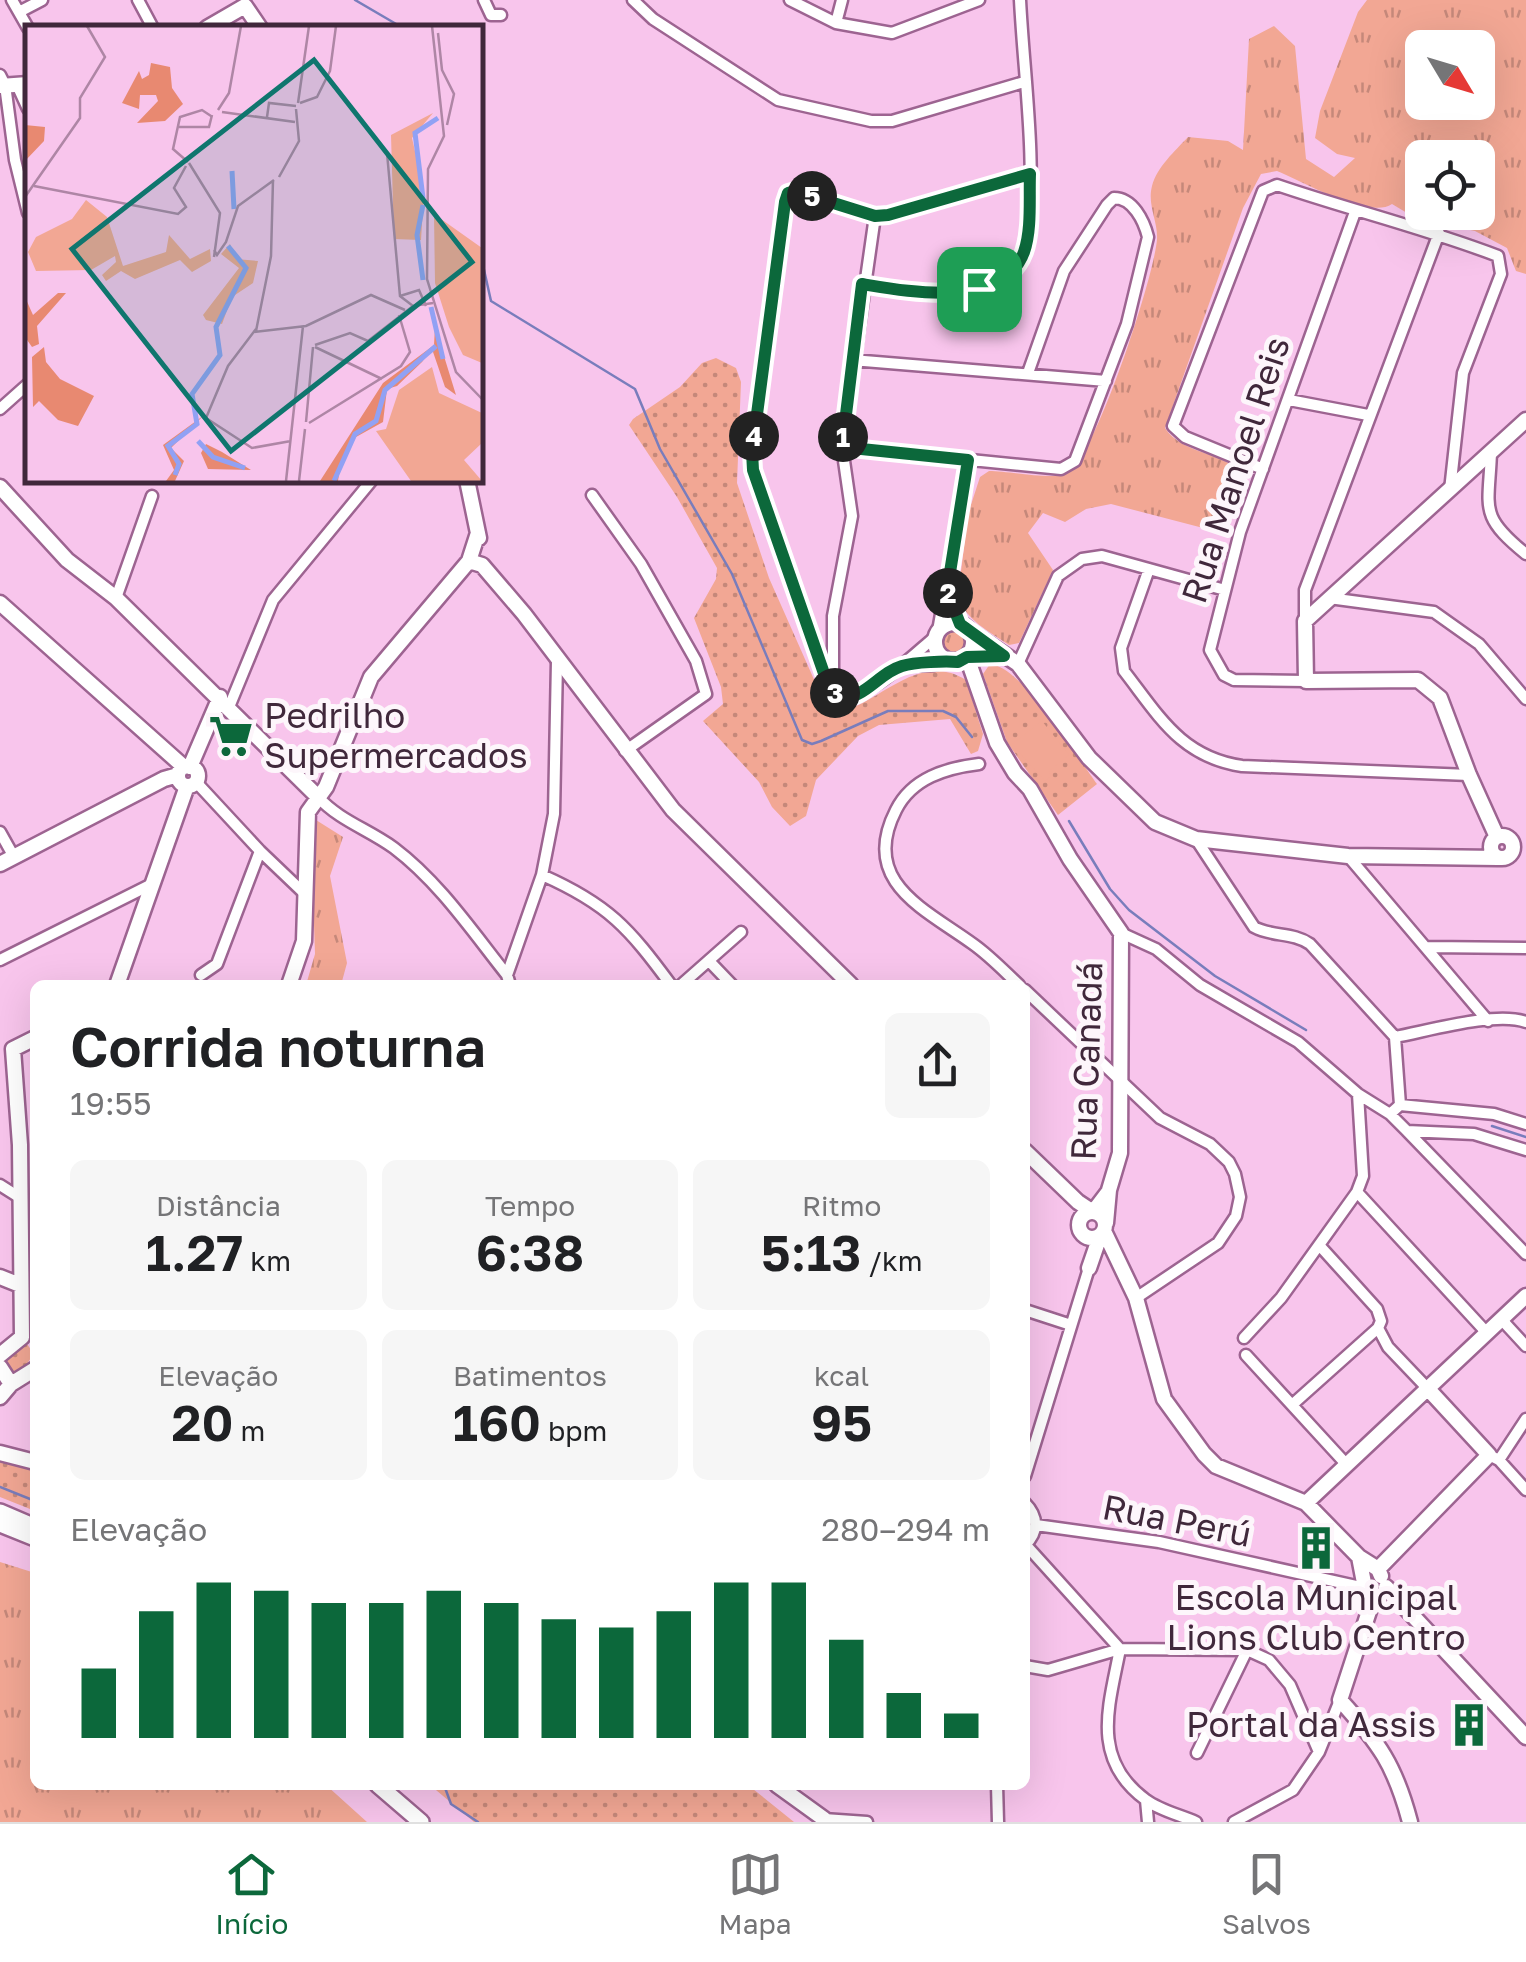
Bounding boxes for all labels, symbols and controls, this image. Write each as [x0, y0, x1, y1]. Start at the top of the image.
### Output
inset map [25, 25, 482, 482]
north arrow [1405, 30, 1495, 120]
map controls [1405, 30, 1495, 230]
button: locate [1405, 140, 1495, 230]
pin: 5 [787, 171, 837, 221]
text: 5 [803, 179, 821, 212]
pin [937, 247, 1022, 332]
icon: arrive [952, 262, 1007, 317]
street label: Rua Manoel Reis [1172, 331, 1298, 608]
pin: 4 [729, 411, 779, 461]
pin: 1 [818, 412, 868, 462]
text: 4 [745, 419, 763, 452]
text: 1 [836, 420, 850, 453]
pin: 2 [923, 568, 973, 618]
text: 2 [939, 576, 957, 609]
pin: 3 [810, 668, 860, 718]
text: 3 [826, 676, 844, 709]
place label: Pedrilho Supermercados [264, 694, 528, 776]
supermarket icon: Pedrilho Supermercados [207, 712, 255, 760]
street label: Rua Canadá [1062, 961, 1110, 1161]
text: Corrida noturna [70, 1013, 486, 1079]
button: share [885, 1013, 990, 1118]
text: 19:55 [70, 1084, 152, 1122]
text: Distância [156, 1189, 281, 1222]
text: Tempo [485, 1189, 575, 1222]
text: Ritmo [802, 1189, 881, 1222]
text: 1.27 [146, 1222, 243, 1282]
text: 6:38 [476, 1222, 584, 1282]
text: 5:13 [761, 1222, 862, 1282]
text: km [243, 1244, 291, 1277]
text: /km [862, 1244, 923, 1277]
text: Elevação [158, 1359, 278, 1392]
text: Batimentos [453, 1359, 607, 1392]
text: kcal [814, 1359, 869, 1392]
text: 20 [171, 1392, 233, 1452]
text: 160 [453, 1392, 541, 1452]
text: 95 [811, 1392, 872, 1452]
text: m [233, 1414, 265, 1447]
text: bpm [541, 1414, 607, 1447]
street label: Rua Perú [1099, 1485, 1255, 1555]
text: Elevação [70, 1510, 207, 1548]
text: 280–294 m [821, 1510, 990, 1548]
building icon: Escola Municipal Lions Club Centro [1292, 1524, 1340, 1572]
place label: Escola Municipal Lions Club Centro [1166, 1576, 1466, 1658]
building icon: Portal da Assis [1445, 1701, 1493, 1749]
place label: Portal da Assis [1186, 1703, 1436, 1745]
tab: Início [215, 1847, 288, 1940]
tab: Mapa [719, 1847, 792, 1940]
tab: Salvos [1222, 1847, 1311, 1940]

